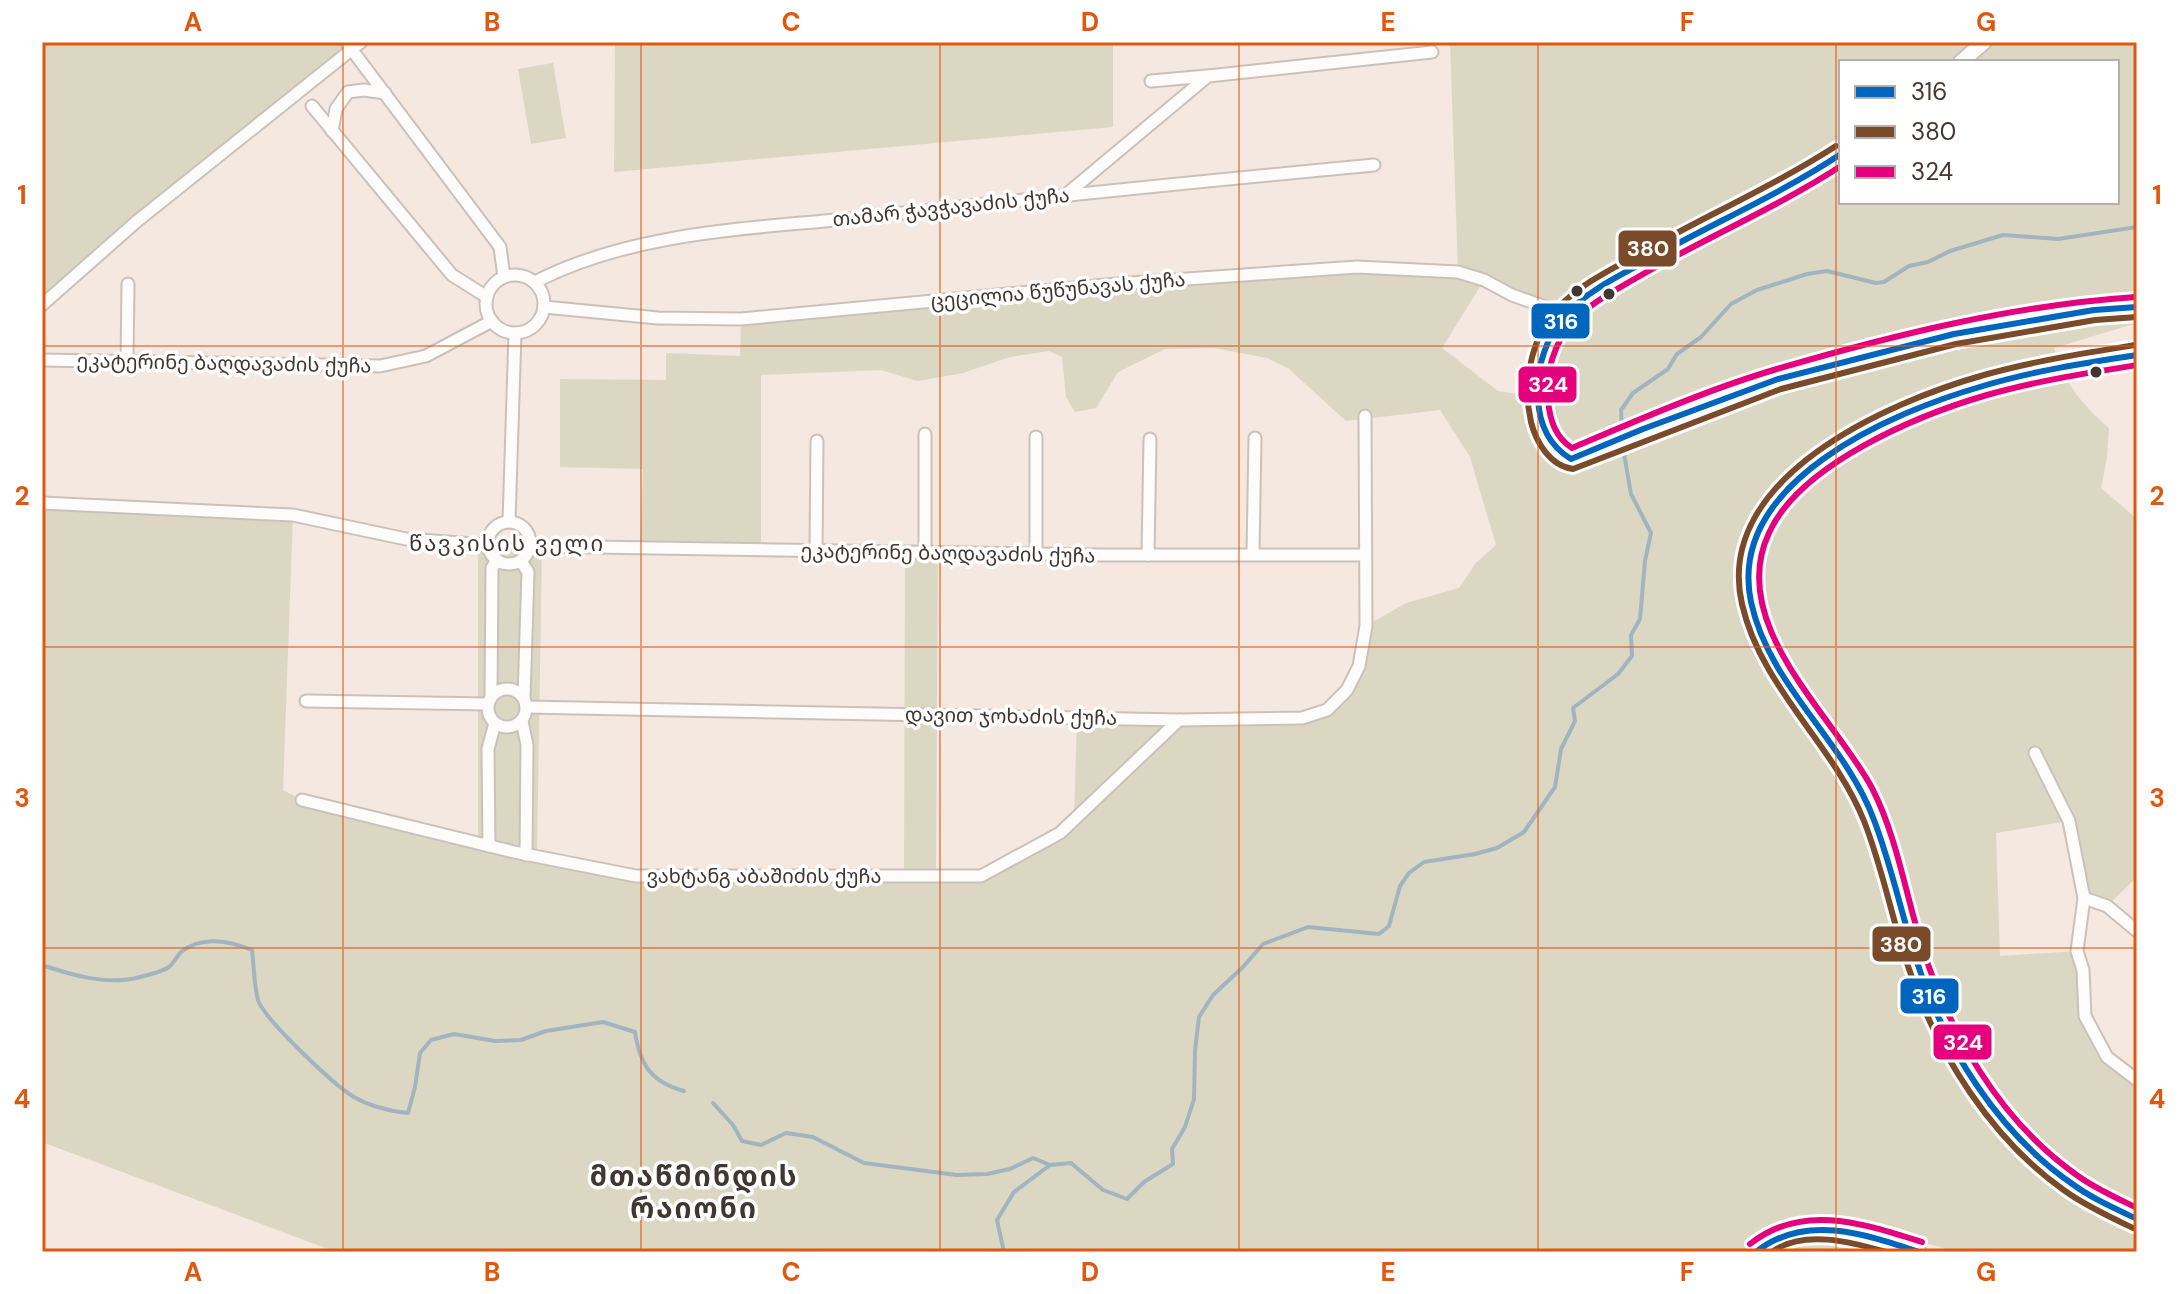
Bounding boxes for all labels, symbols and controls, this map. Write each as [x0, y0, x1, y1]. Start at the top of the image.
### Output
text: A [184, 5, 202, 39]
text: B [484, 5, 500, 39]
text: C [781, 5, 801, 39]
text: D [1081, 5, 1099, 39]
text: E [1380, 5, 1396, 39]
text: F [1680, 5, 1694, 39]
text: G [1976, 5, 1996, 39]
legend [1839, 60, 2119, 204]
text: 316 [1911, 76, 1947, 107]
text: 380 [1911, 116, 1956, 147]
text: 324 [1911, 156, 1953, 187]
text: 1 [17, 178, 27, 212]
text: 1 [2152, 178, 2162, 212]
street label: თამარ ჭავჭავაძის ქუჩა [831, 182, 1071, 232]
line badge: 380 [1617, 229, 1678, 268]
text: 380 [1627, 234, 1669, 263]
street label: ცეცილია წუწუნავას ქუჩა [929, 266, 1187, 314]
unlabelled marker [1569, 283, 1585, 299]
unlabelled marker [1601, 286, 1617, 302]
line badge: 316 [1530, 302, 1591, 340]
text: 316 [1543, 307, 1579, 336]
street label: ეკატერინე ბაღდავაძის ქუჩა [76, 347, 372, 379]
unlabelled marker [2088, 364, 2104, 380]
line badge: 324 [1517, 365, 1578, 404]
text: 324 [1528, 370, 1568, 399]
text: 2 [14, 479, 30, 513]
text: 2 [2149, 479, 2165, 513]
district label: წავკისის ველი [409, 529, 605, 558]
street label: ეკატერინე ბაღდავაძის ქუჩა [800, 537, 1096, 569]
street label: დავით ჯოხაძის ქუჩა [905, 701, 1117, 731]
text: 3 [14, 781, 30, 815]
text: 3 [2149, 781, 2165, 815]
street label: ვახტანგ აბაშიძის ქუჩა [647, 863, 881, 889]
line badge: 380 [1871, 925, 1932, 963]
text: 380 [1880, 930, 1922, 959]
line badge: 316 [1899, 977, 1960, 1015]
text: 316 [1911, 982, 1947, 1011]
line badge: 324 [1932, 1023, 1993, 1061]
text: 324 [1943, 1028, 1983, 1057]
text: 4 [14, 1082, 30, 1116]
text: 4 [2149, 1082, 2165, 1116]
district label: მთაწმინდის რაიონი [590, 1158, 798, 1227]
text: A [184, 1255, 202, 1289]
text: B [484, 1255, 500, 1289]
text: C [781, 1255, 801, 1289]
text: D [1081, 1255, 1099, 1289]
text: E [1380, 1255, 1396, 1289]
text: F [1680, 1255, 1694, 1289]
text: G [1976, 1255, 1996, 1289]

